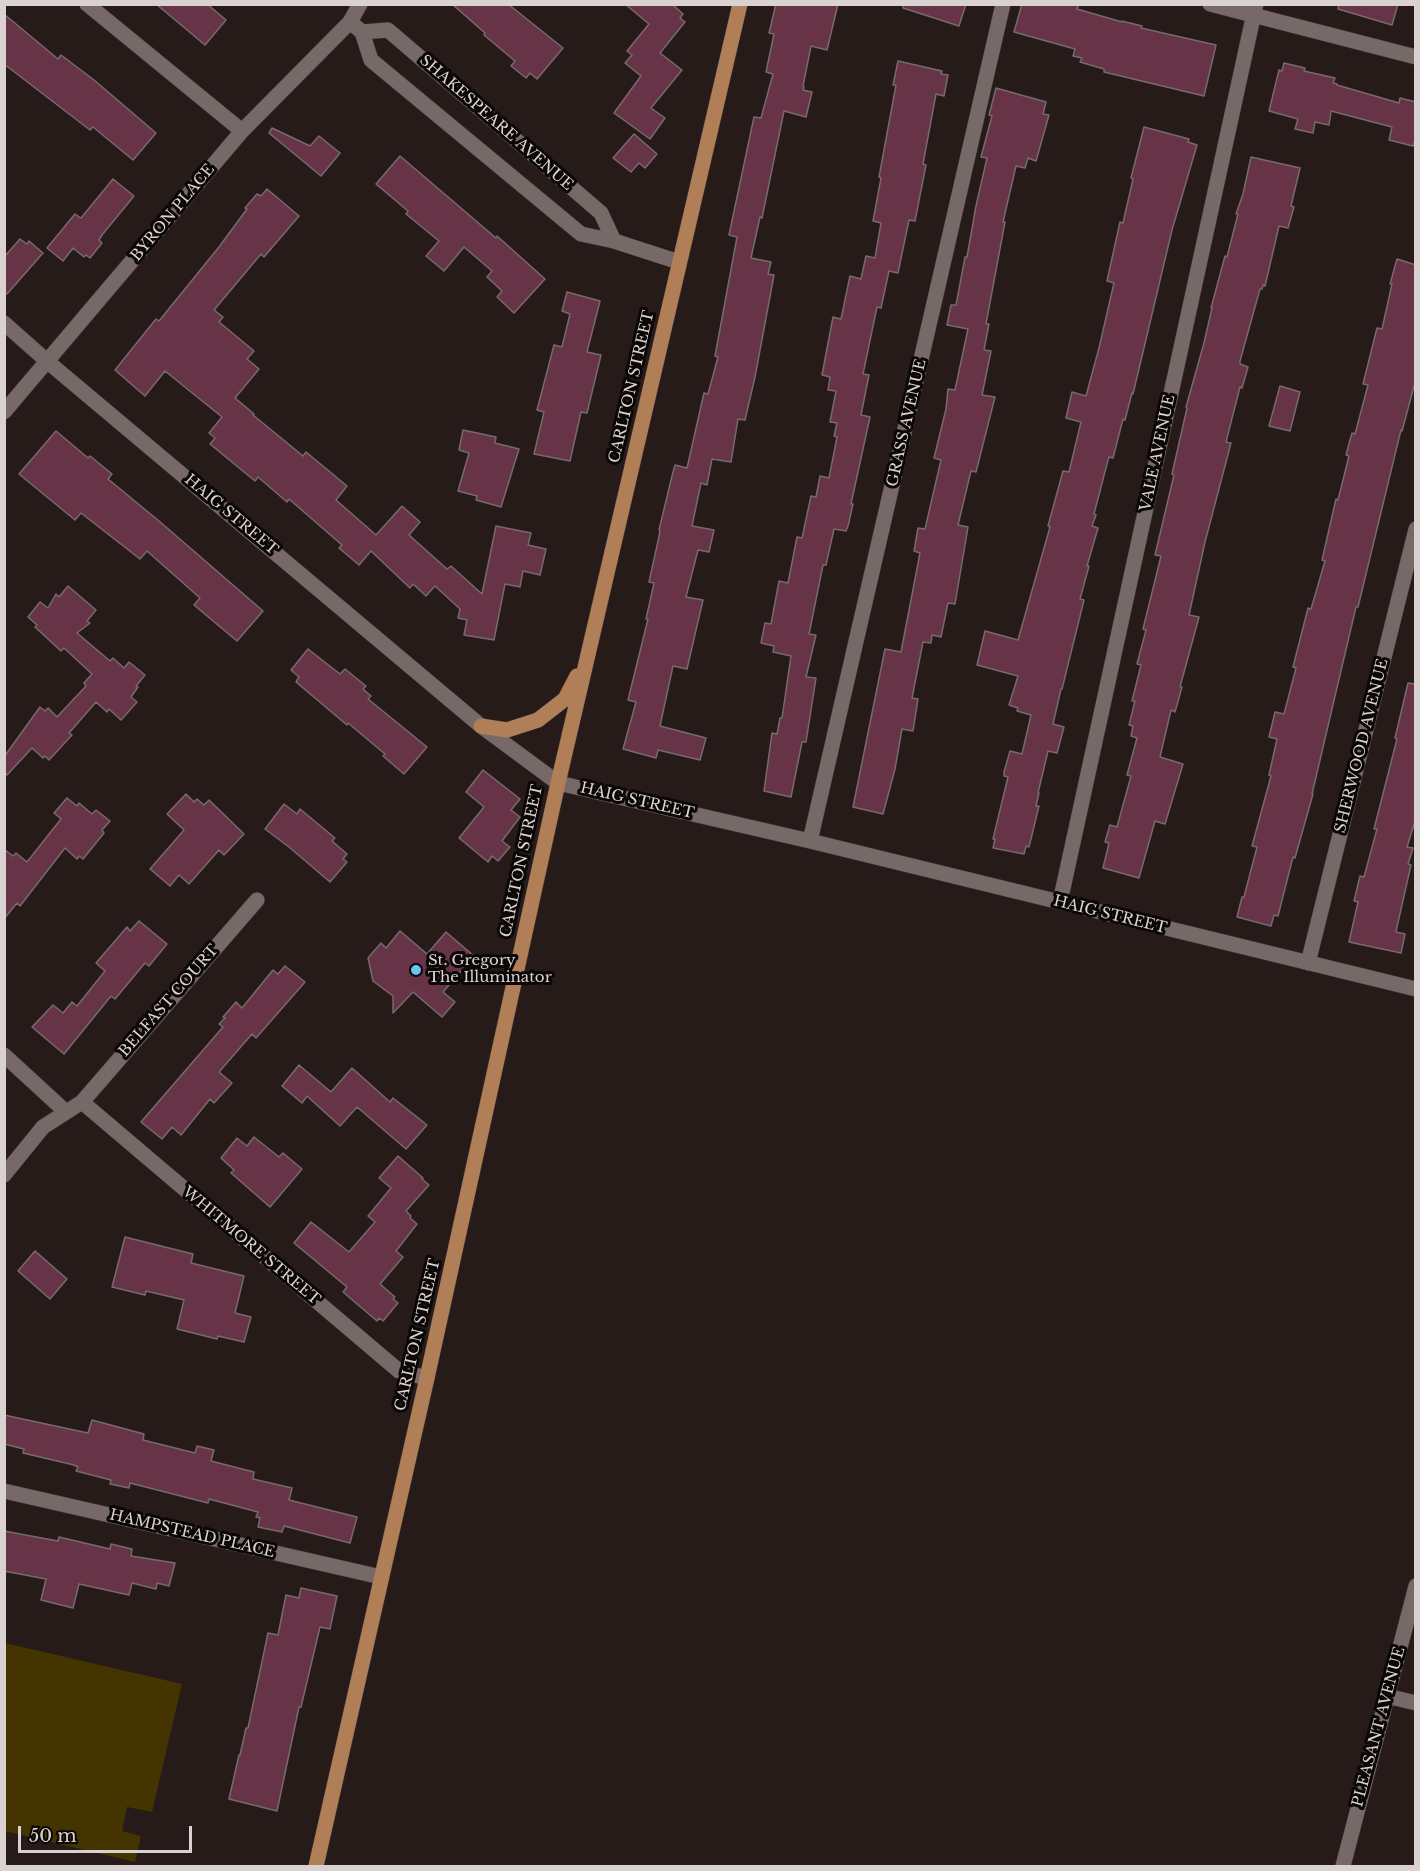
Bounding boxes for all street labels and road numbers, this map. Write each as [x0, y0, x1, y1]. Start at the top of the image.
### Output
street label: SHAKESPEARE AVENUE [416, 51, 576, 195]
street label: BYRON PLACE [127, 161, 219, 265]
street label: CARLTON STREET [606, 309, 658, 465]
street label: GRASS AVENUE [884, 357, 930, 489]
street label: VALE AVENUE [1137, 393, 1179, 513]
street label: HAIG STREET [181, 471, 281, 559]
street label: SHERWOOD AVENUE [1332, 657, 1392, 835]
street label: HAIG STREET [578, 779, 696, 823]
street label: CARLTON STREET [497, 783, 547, 939]
street label: HAIG STREET [1051, 892, 1169, 938]
street label: BELFAST COURT [116, 941, 222, 1061]
street label: WHITMORE STREET [178, 1183, 324, 1309]
street label: CARLTON STREET [392, 1257, 444, 1413]
street label: HAMPSTEAD PLACE [108, 1506, 276, 1562]
street label: PLEASANT AVENUE [1349, 1645, 1409, 1809]

